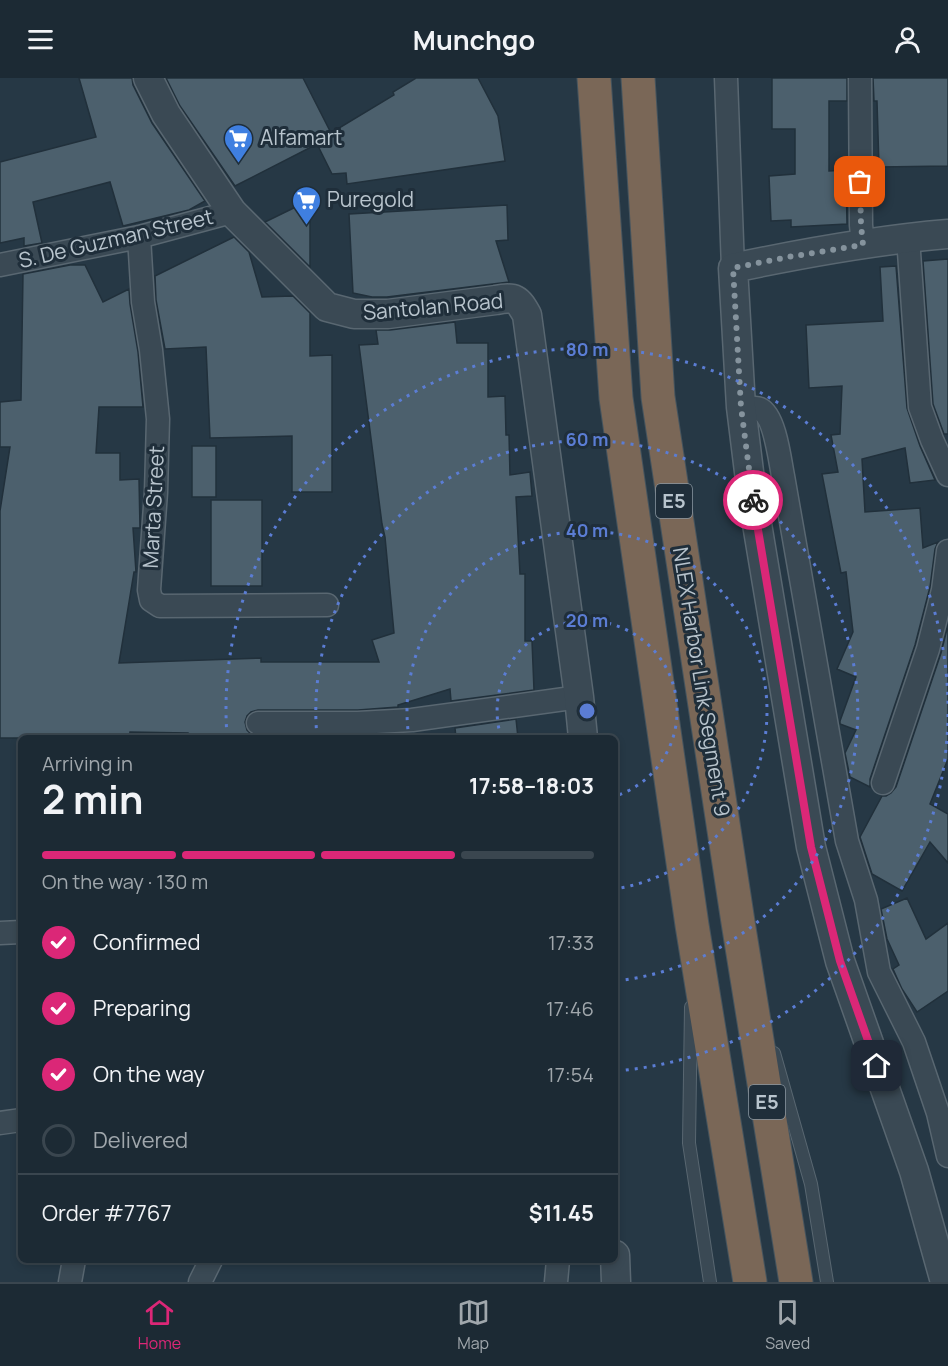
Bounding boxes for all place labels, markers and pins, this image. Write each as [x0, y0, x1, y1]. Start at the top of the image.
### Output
supermarket icon: Alfamart [223, 122, 255, 164]
place label: Alfamart [260, 123, 342, 151]
pin [834, 156, 885, 207]
supermarket icon: Puregold [290, 184, 322, 226]
place label: Puregold [327, 185, 414, 213]
centre of rings [577, 701, 597, 721]
pin [851, 1040, 902, 1091]

